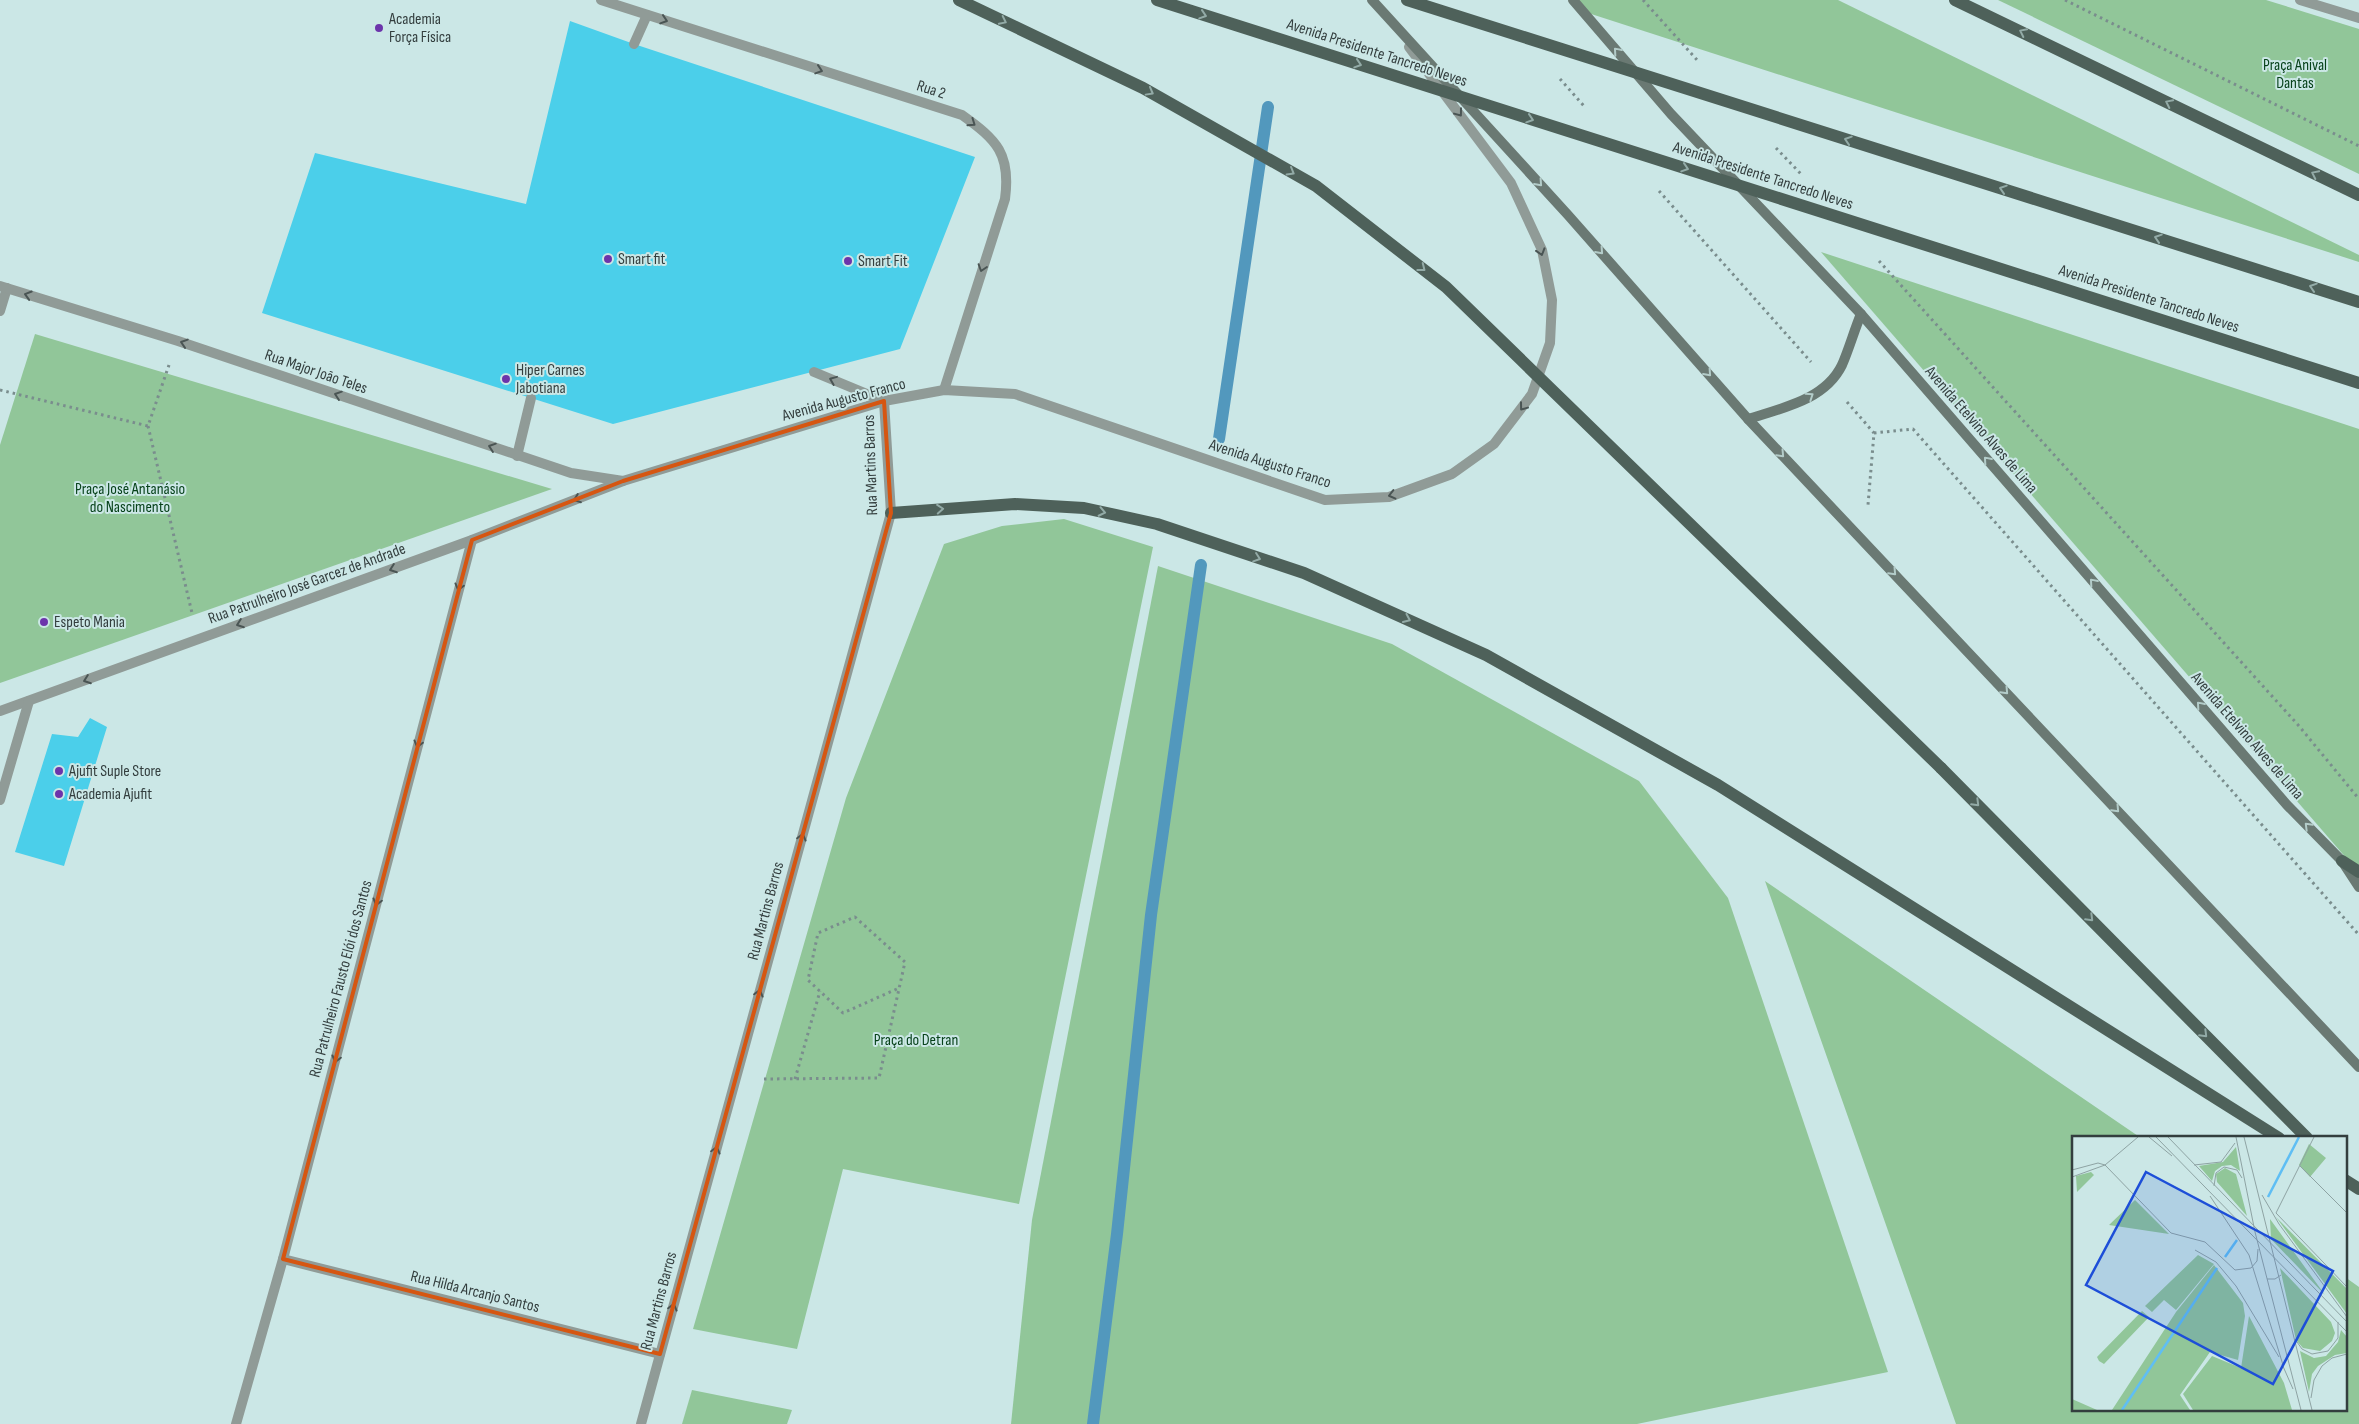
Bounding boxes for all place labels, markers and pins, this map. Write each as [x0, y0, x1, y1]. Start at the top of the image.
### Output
place label: Academia Força Física [388, 10, 451, 47]
marker: Academia Força Física [373, 22, 385, 34]
place label: Smart fit [618, 250, 665, 269]
place label: Smart Fit [858, 252, 908, 271]
marker: Smart fit [602, 253, 614, 265]
marker: Smart Fit [842, 255, 854, 267]
place label: Hiper Carnes Jabotiana [515, 361, 585, 398]
marker: Hiper Carnes Jabotiana [500, 373, 512, 385]
place label: Espeto Mania [54, 613, 125, 632]
marker: Espeto Mania [38, 616, 50, 628]
place label: Ajufit Suple Store [68, 762, 161, 781]
marker: Ajufit Suple Store [53, 765, 65, 777]
place label: Academia Ajufit [68, 785, 152, 804]
marker: Academia Ajufit [53, 788, 65, 800]

